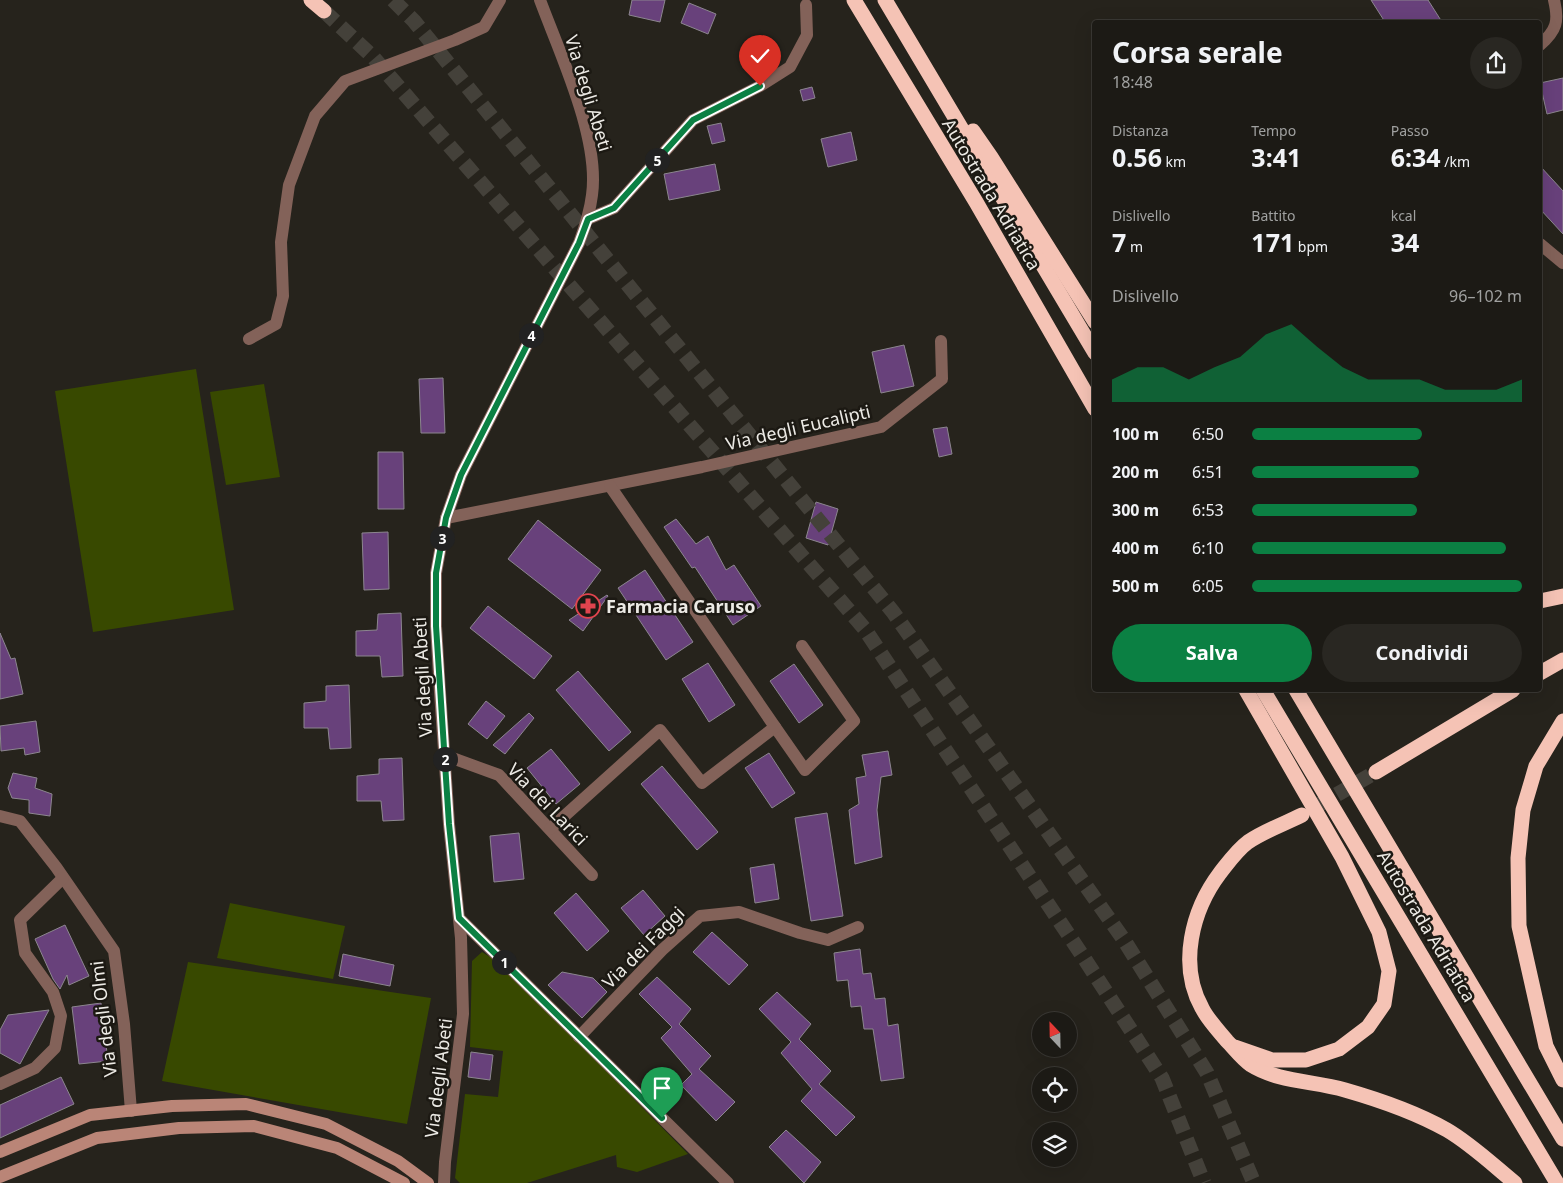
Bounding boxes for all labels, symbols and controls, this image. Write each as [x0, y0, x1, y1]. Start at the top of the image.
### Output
street label: Via degli Abeti [560, 32, 618, 154]
text: Corsa serale [1112, 33, 1283, 71]
pin [739, 35, 781, 86]
button: share [1470, 37, 1522, 89]
icon: check [746, 42, 774, 70]
text: 18:48 [1112, 71, 1153, 93]
street label: Autostrada Adriatica [937, 114, 1047, 274]
text: Distanza [1112, 121, 1169, 140]
text: Tempo [1251, 121, 1296, 140]
text: Passo [1391, 121, 1429, 140]
text: 0.56 [1112, 140, 1162, 174]
text: 3:41 [1251, 140, 1301, 174]
text: 6:34 [1391, 140, 1441, 174]
pin: 5 [644, 148, 670, 172]
text: 5 [653, 151, 662, 170]
text: km [1162, 152, 1186, 171]
text: /km [1441, 152, 1470, 171]
text: Dislivello [1112, 206, 1170, 225]
text: Battito [1251, 206, 1296, 225]
text: kcal [1391, 206, 1416, 225]
text: 7 [1112, 225, 1126, 259]
text: 171 [1251, 225, 1294, 259]
text: 34 [1391, 225, 1419, 259]
text: m [1126, 237, 1143, 256]
text: bpm [1294, 237, 1328, 256]
text: Dislivello [1112, 285, 1179, 307]
text: 96–102 m [1449, 285, 1522, 307]
pin: 4 [518, 322, 544, 348]
text: 4 [527, 326, 536, 345]
street label: Via degli Eucalipti [723, 399, 873, 455]
text: 100 m [1112, 423, 1159, 445]
text: 6:50 [1192, 423, 1224, 445]
text: 200 m [1112, 461, 1159, 483]
text: 6:51 [1192, 461, 1224, 483]
text: 300 m [1112, 499, 1159, 521]
text: 6:53 [1192, 499, 1224, 521]
pin: 3 [430, 526, 454, 550]
text: 3 [438, 529, 447, 548]
text: 400 m [1112, 537, 1159, 559]
text: 6:10 [1192, 537, 1224, 559]
text: 500 m [1112, 575, 1159, 597]
text: 6:05 [1192, 575, 1224, 597]
pharmacy icon: Farmacia Caruso [575, 593, 601, 619]
place label: Farmacia Caruso [606, 594, 756, 618]
street label: Via degli Abeti [407, 616, 437, 738]
button: Salva [1112, 624, 1312, 682]
button: Condividi [1322, 624, 1522, 682]
pin: 2 [432, 746, 458, 772]
text: 2 [441, 750, 450, 769]
street label: Via dei Larici [503, 758, 593, 850]
street label: Autostrada Adriatica [1372, 846, 1482, 1006]
street label: Via dei Faggi [597, 901, 689, 993]
pin: 1 [492, 950, 516, 974]
text: 1 [500, 953, 509, 972]
street label: Via degli Olmi [84, 960, 122, 1078]
north arrow [1032, 1012, 1078, 1058]
map controls [1032, 1012, 1077, 1167]
street label: Via degli Abeti [419, 1017, 457, 1139]
pin [641, 1067, 683, 1118]
button: locate [1032, 1067, 1077, 1112]
icon: arrive [648, 1074, 676, 1102]
button: layers [1032, 1122, 1077, 1167]

